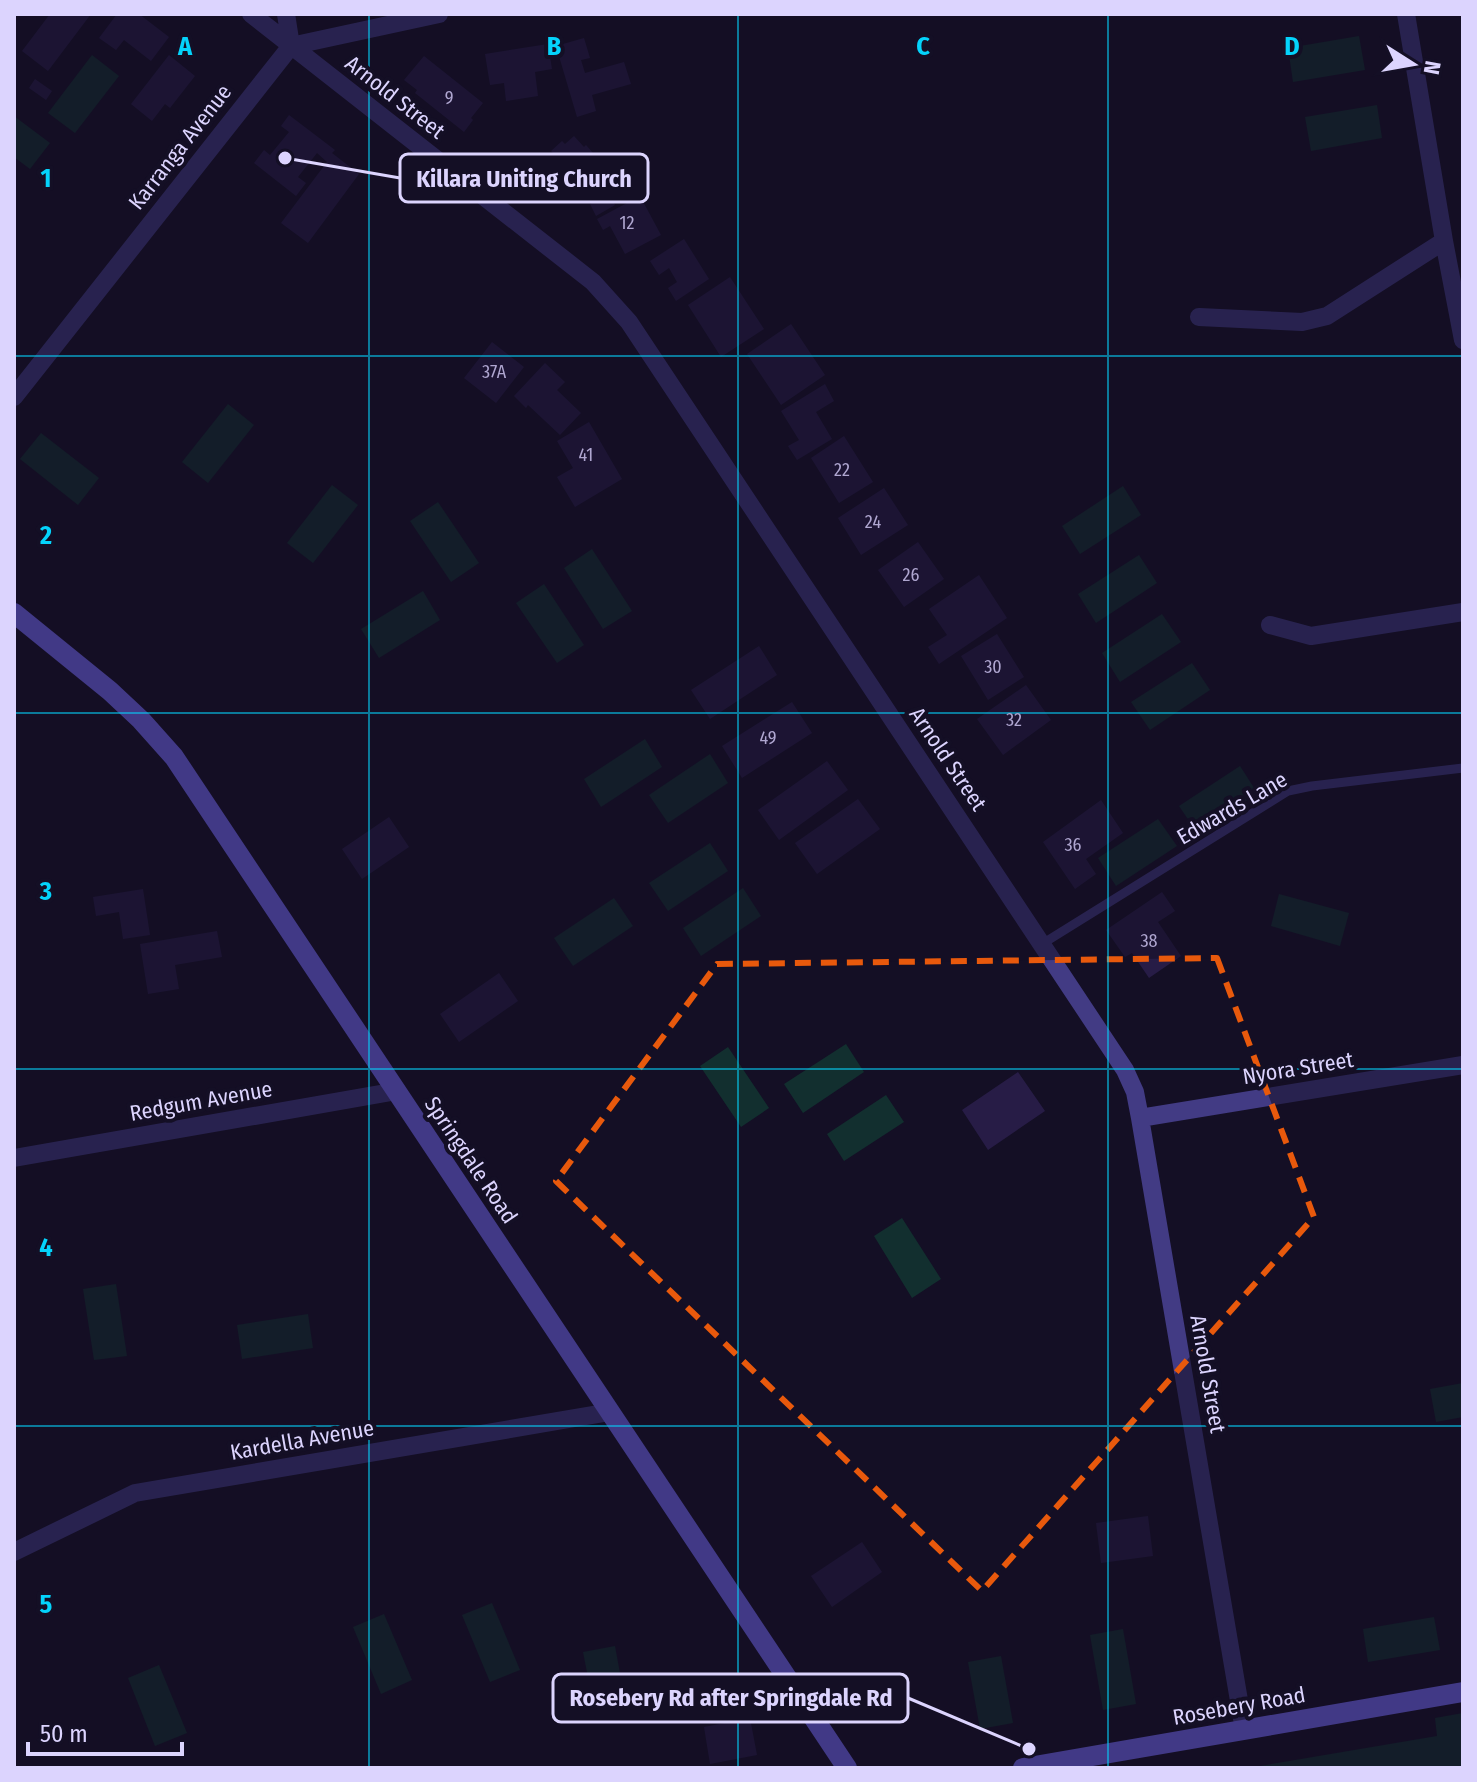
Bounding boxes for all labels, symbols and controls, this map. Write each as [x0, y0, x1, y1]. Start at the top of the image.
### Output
north arrow [1373, 24, 1453, 104]
text: A [177, 31, 193, 62]
text: B [547, 31, 562, 62]
text: C [916, 31, 930, 62]
text: D [1284, 31, 1300, 62]
street label: Arnold Street [340, 50, 451, 145]
text: N [1418, 59, 1447, 77]
street label: Karranga Avenue [123, 79, 237, 215]
house number: 9 [445, 87, 453, 109]
callout: Killara Uniting Church [400, 154, 648, 202]
text: 1 [41, 163, 52, 194]
text: Killara Uniting Church [416, 165, 632, 193]
house number: 12 [620, 212, 635, 234]
house number: 37A [482, 361, 507, 383]
house number: 41 [579, 444, 593, 466]
house number: 22 [834, 459, 850, 481]
house number: 24 [865, 511, 881, 533]
text: 2 [39, 520, 52, 551]
house number: 26 [903, 564, 920, 586]
house number: 30 [984, 656, 1002, 678]
street label: Arnold Street [903, 702, 993, 817]
house number: 32 [1006, 709, 1022, 731]
house number: 49 [759, 727, 777, 749]
street label: Edwards Lane [1172, 766, 1292, 850]
house number: 36 [1064, 834, 1082, 856]
text: 3 [39, 876, 52, 907]
house number: 38 [1140, 930, 1158, 952]
street label: Nyora Street [1241, 1046, 1356, 1090]
street label: Redgum Avenue [128, 1075, 274, 1127]
street label: Springdale Road [419, 1091, 523, 1229]
text: 4 [39, 1232, 53, 1263]
street label: Arnold Street [1184, 1313, 1232, 1436]
street label: Kardella Avenue [228, 1414, 376, 1466]
text: 5 [40, 1589, 53, 1620]
callout: Rosebery Rd after Springdale Rd [553, 1674, 908, 1722]
street label: Rosebery Road [1171, 1681, 1307, 1731]
text: Rosebery Rd after Springdale Rd [569, 1684, 893, 1712]
scale bar [28, 1706, 182, 1756]
text: 50 m [40, 1720, 88, 1748]

